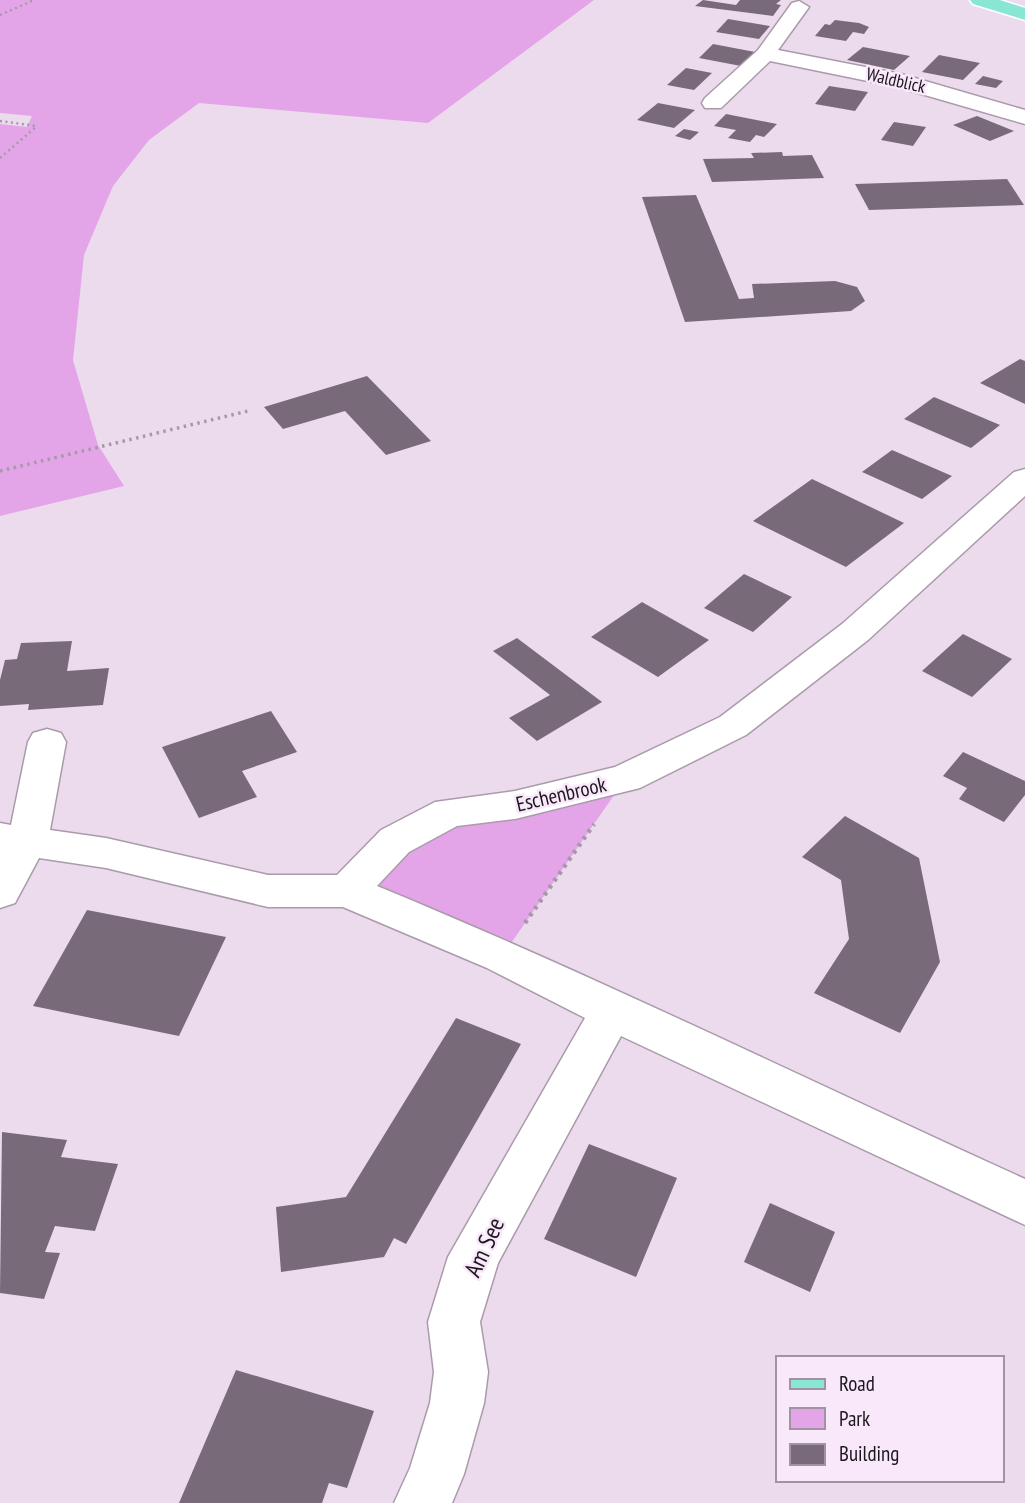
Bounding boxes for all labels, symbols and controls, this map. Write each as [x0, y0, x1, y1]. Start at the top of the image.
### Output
street label: Waldblick [864, 62, 928, 98]
street label: Eschenbrook [513, 771, 609, 817]
street label: Am See [457, 1212, 511, 1282]
legend [776, 1356, 1004, 1482]
text: Road [839, 1370, 875, 1397]
text: Park [839, 1405, 870, 1432]
text: Building [839, 1440, 899, 1467]

